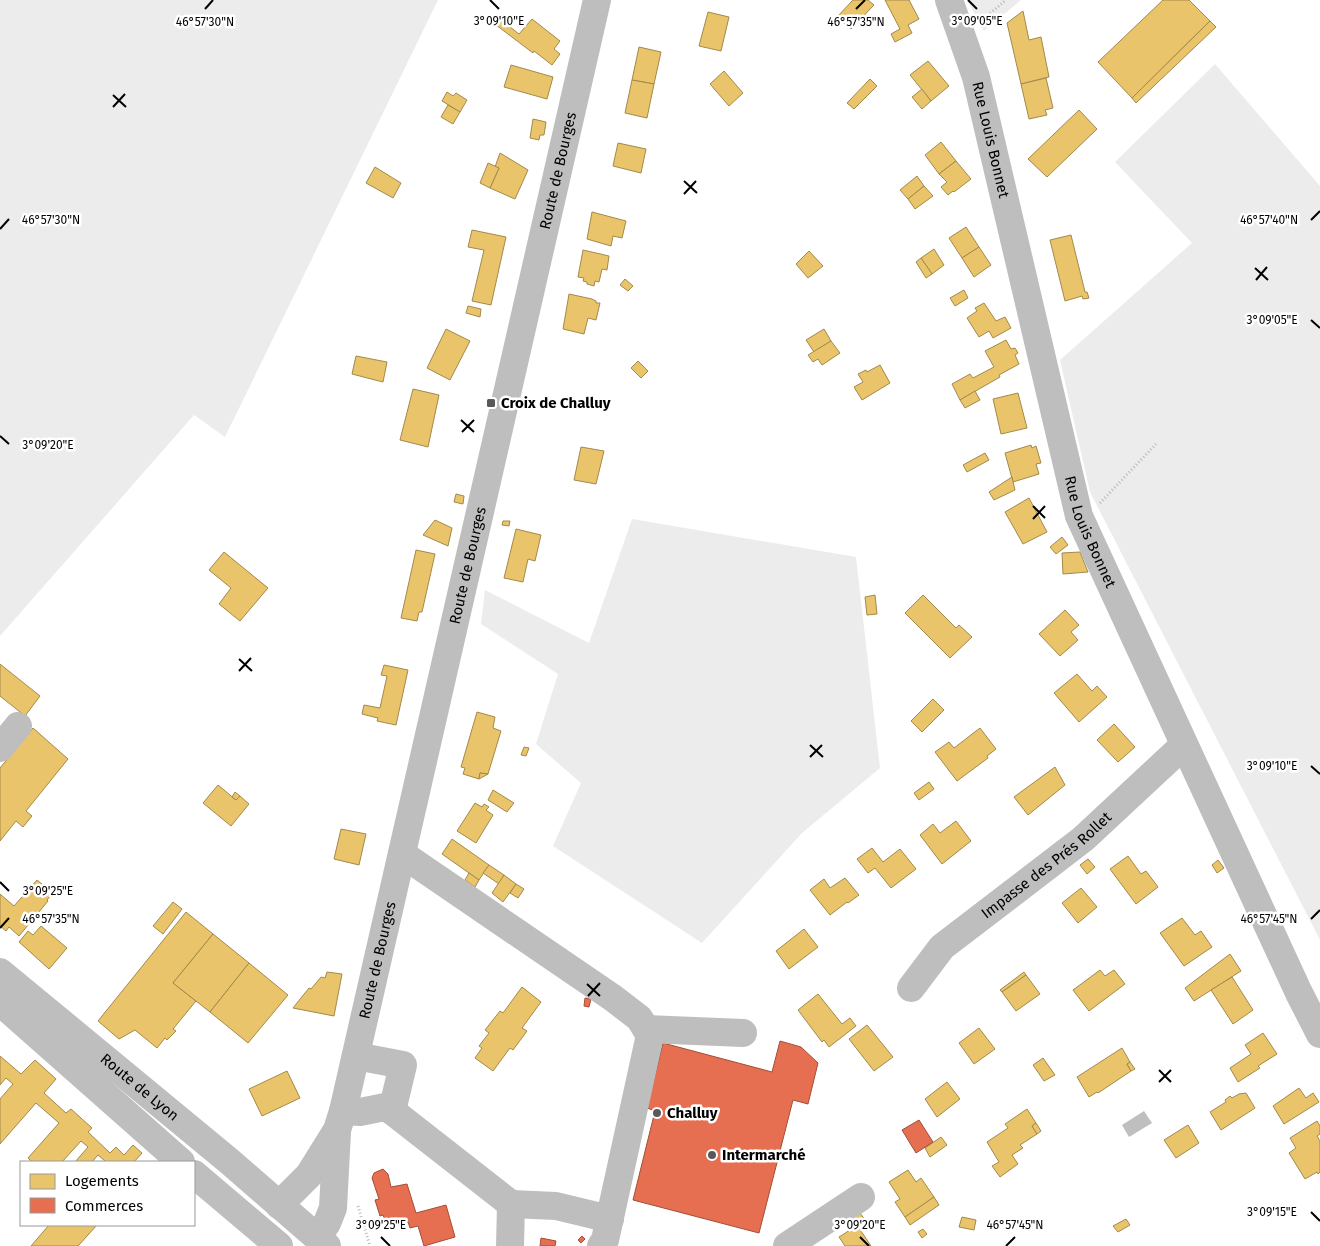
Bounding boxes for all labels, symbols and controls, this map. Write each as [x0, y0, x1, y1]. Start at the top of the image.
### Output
text: 3°09'10"E [474, 14, 524, 28]
text: 3°09'05"E [951, 14, 1003, 28]
text: 46°57'30"N [176, 15, 234, 29]
text: 46°57'35"N [827, 15, 885, 29]
street label: Rue Louis Bonnet [968, 80, 1013, 200]
street label: Route de Bourges [536, 110, 580, 231]
text: 46°57'30"N [22, 213, 80, 227]
text: 46°57'40"N [1240, 213, 1298, 227]
text: 3°09'05"E [1246, 313, 1298, 327]
place label: Croix de Challuy [501, 394, 611, 412]
marker: Croix de Challuy [485, 397, 497, 409]
text: 3°09'20"E [22, 438, 74, 452]
street label: Rue Louis Bonnet [1061, 474, 1120, 591]
street label: Route de Bourges [446, 505, 490, 626]
text: 3°09'10"E [1247, 759, 1297, 773]
street label: Impasse des Prés Rollet [978, 808, 1116, 923]
text: 3°09'25"E [23, 884, 73, 898]
street label: Route de Bourges [355, 900, 400, 1021]
text: 46°57'35"N [22, 912, 80, 926]
text: 46°57'45"N [1240, 912, 1298, 926]
street label: Route de Lyon [97, 1050, 182, 1125]
place label: Challuy [667, 1104, 718, 1122]
marker: Challuy [651, 1107, 663, 1119]
place label: Intermarché [722, 1146, 805, 1164]
marker: Intermarché [706, 1149, 718, 1161]
legend [20, 1161, 195, 1226]
text: Logements [65, 1172, 139, 1190]
text: Commerces [65, 1197, 143, 1215]
text: 3°09'15"E [1247, 1205, 1297, 1219]
text: 3°09'25"E [356, 1218, 406, 1232]
text: 3°09'20"E [834, 1218, 886, 1232]
text: 46°57'45"N [986, 1218, 1044, 1232]

